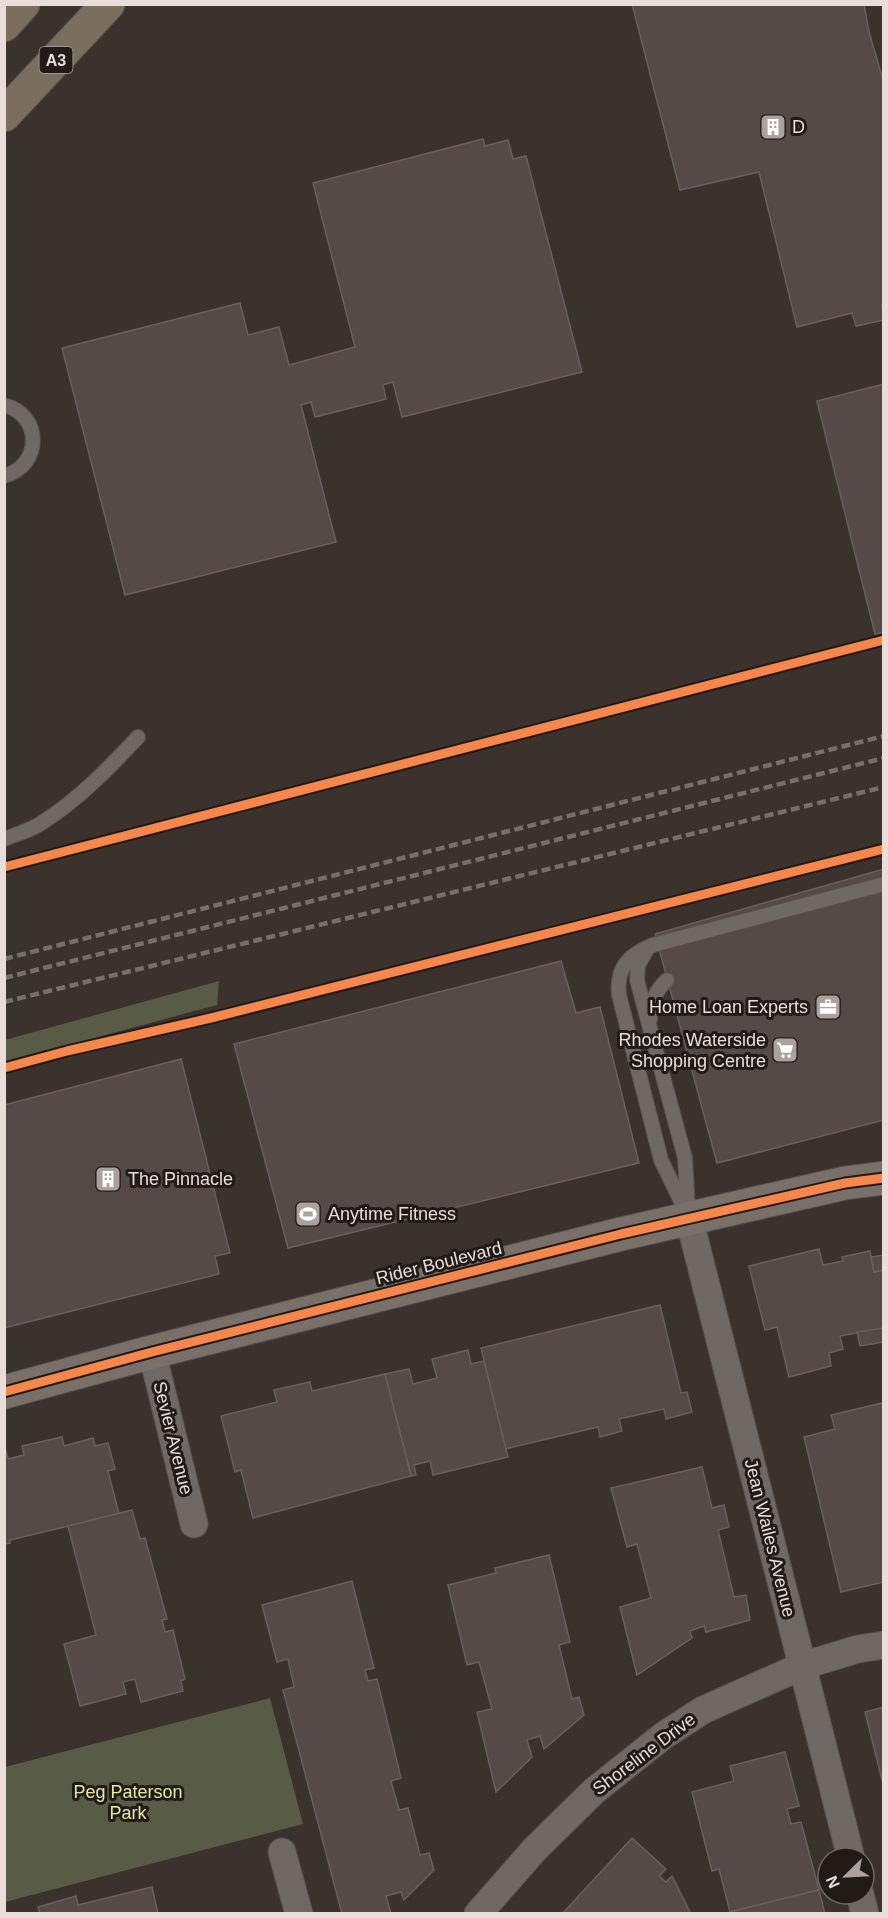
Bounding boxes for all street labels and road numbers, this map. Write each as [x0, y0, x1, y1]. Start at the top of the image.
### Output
road number: A3 [40, 47, 72, 73]
street label: Rider Boulevard [374, 1238, 504, 1288]
street label: Sevier Avenue [149, 1379, 197, 1497]
street label: Jean Wailes Avenue [741, 1457, 799, 1619]
street label: Shoreline Drive [589, 1709, 699, 1799]

